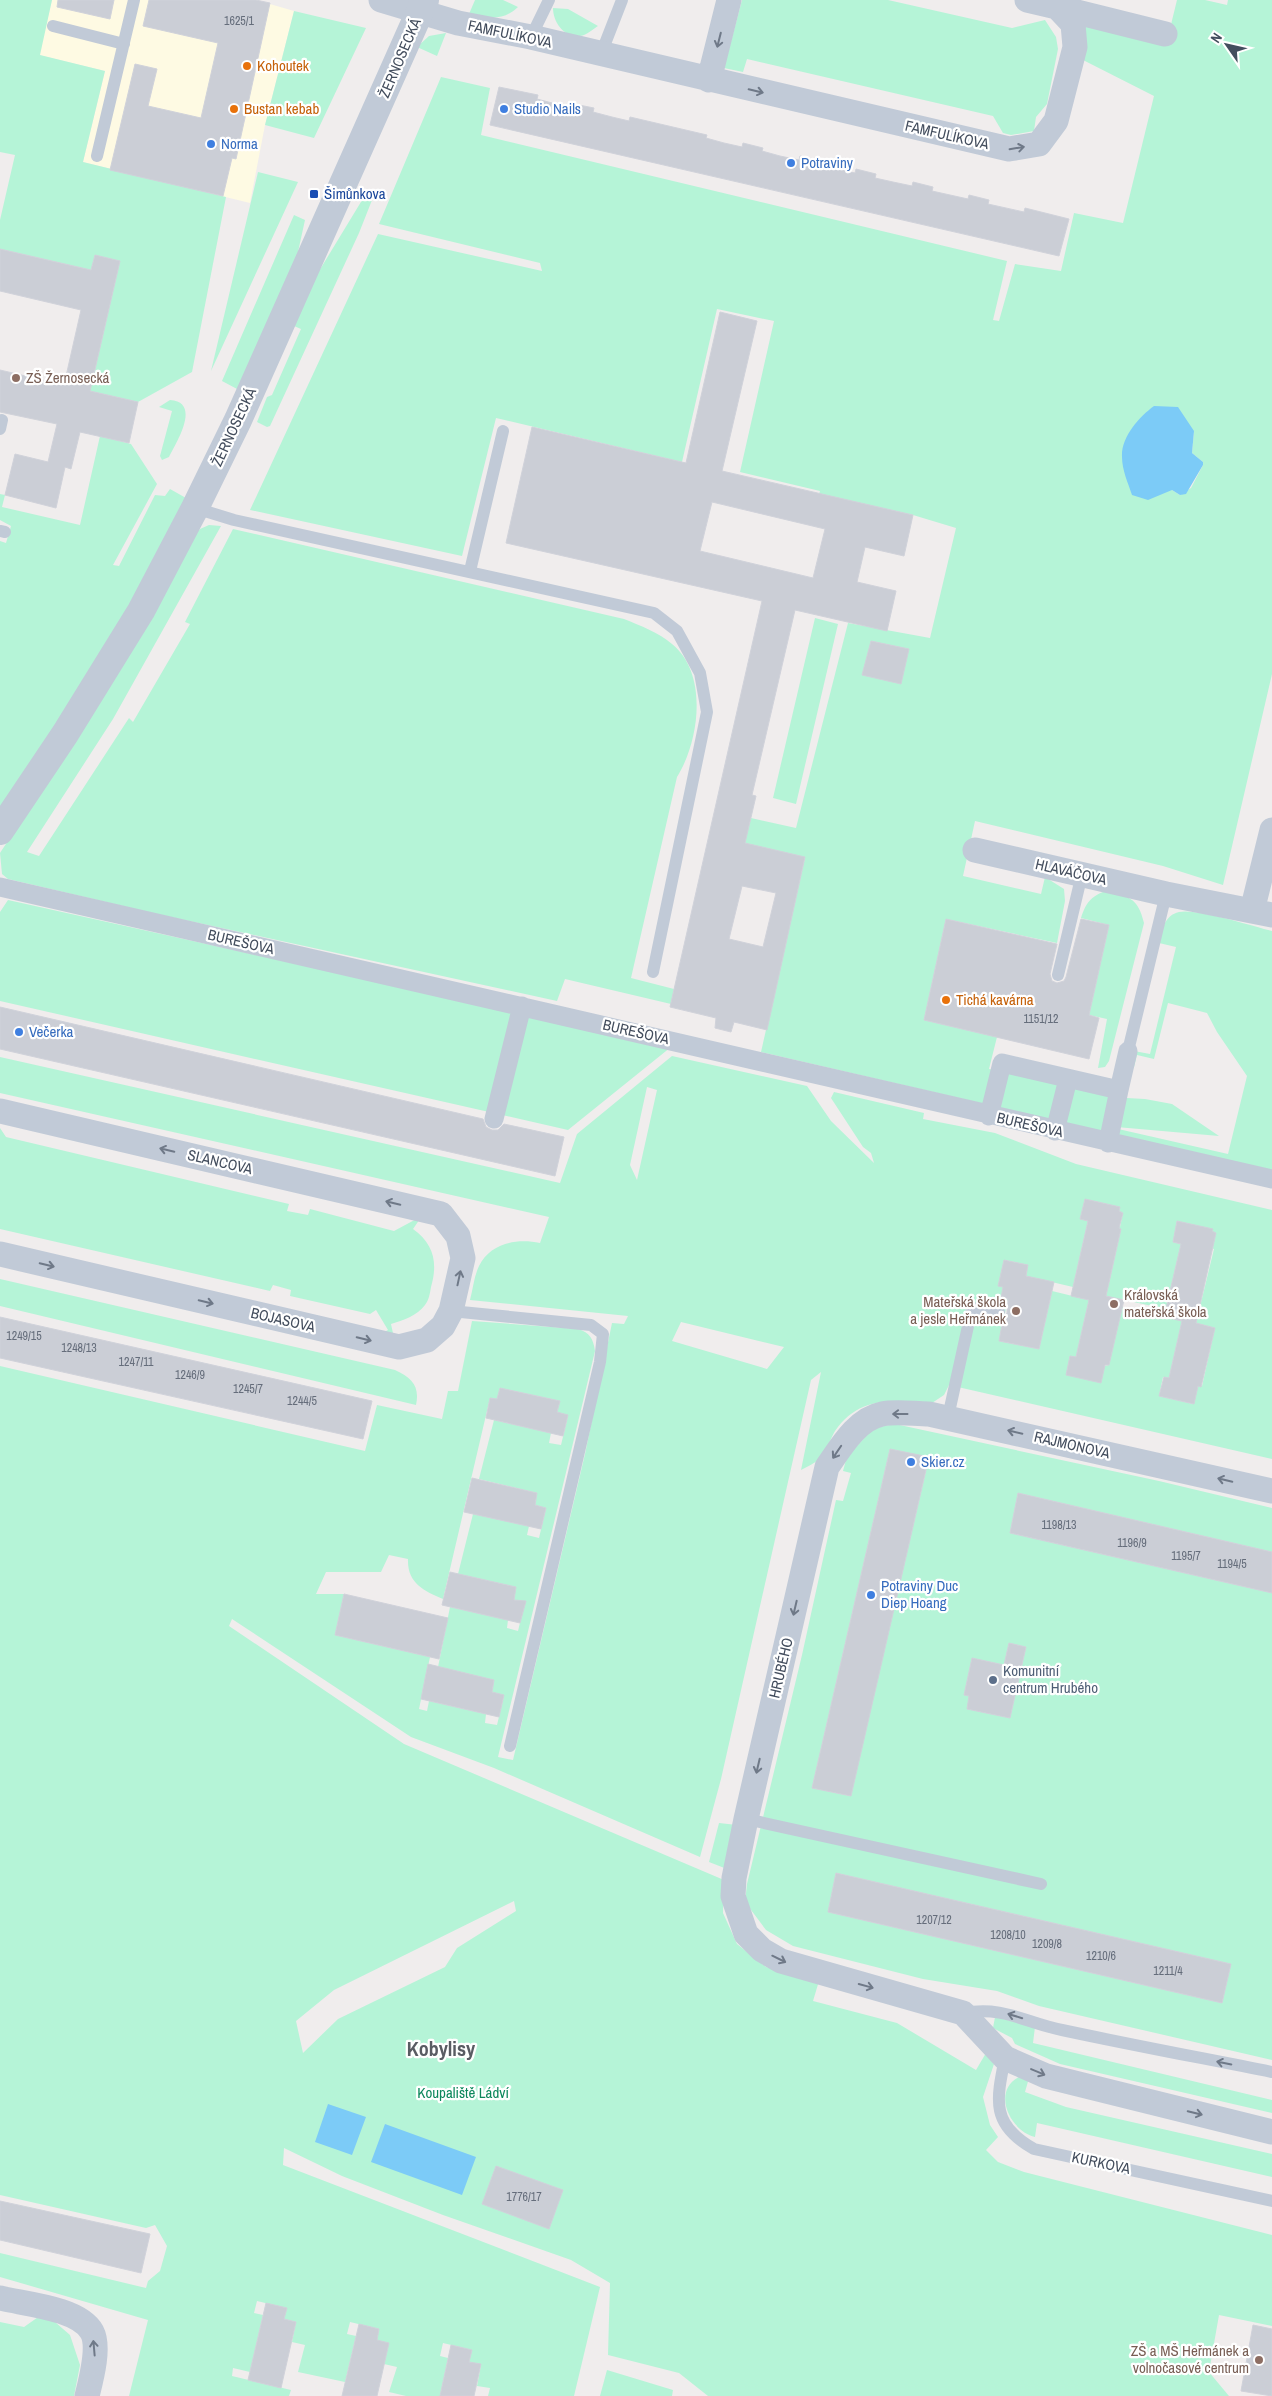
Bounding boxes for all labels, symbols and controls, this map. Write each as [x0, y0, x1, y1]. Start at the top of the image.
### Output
house number: 1625/1 [224, 13, 255, 29]
street label: ŽERNOSECKÁ [373, 14, 426, 101]
street label: FAMFULÍKOVA [466, 14, 555, 53]
north arrow [1202, 20, 1252, 70]
text: N [1206, 29, 1226, 46]
one-way arrow [713, 31, 723, 47]
place label: Kohoutek [257, 55, 310, 76]
marker: Kohoutek [241, 60, 253, 72]
one-way arrow [748, 87, 764, 96]
place label: Bustan kebab [244, 98, 319, 119]
place label: Studio Nails [514, 98, 581, 119]
marker: Bustan kebab [228, 103, 240, 115]
marker: Studio Nails [498, 103, 510, 115]
street label: FAMFULÍKOVA [903, 115, 992, 155]
place label: Norma [221, 133, 258, 154]
marker: Norma [205, 138, 217, 150]
one-way arrow [1008, 143, 1024, 153]
place label: Potraviny [801, 152, 854, 173]
marker: Potraviny [785, 157, 797, 169]
place label: Šimůnkova [324, 183, 386, 204]
marker: Šimůnkova [308, 188, 320, 200]
place label: ZŠ Žernosecká [26, 367, 110, 388]
marker: ZŠ Žernosecká [10, 372, 22, 384]
street label: ŽERNOSECKÁ [206, 383, 261, 470]
street label: HLAVÁČOVA [1033, 853, 1110, 890]
street label: BUREŠOVA [206, 924, 277, 960]
place label: Tichá kavárna [956, 989, 1034, 1010]
marker: Tichá kavárna [940, 994, 952, 1006]
house number: 1151/12 [1024, 1011, 1058, 1027]
street label: BUREŠOVA [601, 1014, 672, 1050]
place label: Večerka [29, 1021, 74, 1042]
marker: Večerka [13, 1026, 25, 1038]
street label: BUREŠOVA [995, 1107, 1066, 1143]
street label: SLANCOVA [186, 1144, 255, 1179]
one-way arrow [159, 1145, 175, 1154]
one-way arrow [386, 1198, 402, 1207]
one-way arrow [39, 1261, 55, 1270]
one-way arrow [455, 1270, 464, 1286]
place label: Královská mateřská škola [1124, 1284, 1207, 1322]
place label: Mateřská škola a jesle Heřmánek [910, 1291, 1007, 1329]
one-way arrow [197, 1298, 213, 1307]
marker: Královská mateřská škola [1108, 1298, 1120, 1310]
street label: BOJASOVA [249, 1302, 318, 1337]
marker: Mateřská škola a jesle Heřmánek [1010, 1305, 1022, 1317]
house number: 1249/15 [6, 1328, 42, 1344]
one-way arrow [355, 1335, 371, 1344]
house number: 1248/13 [61, 1340, 97, 1356]
house number: 1247/11 [119, 1354, 154, 1370]
house number: 1246/9 [175, 1367, 205, 1383]
house number: 1245/7 [233, 1381, 264, 1397]
house number: 1244/5 [287, 1393, 318, 1409]
one-way arrow [892, 1409, 908, 1419]
street label: RAJMONOVA [1032, 1426, 1113, 1464]
one-way arrow [1007, 1427, 1023, 1436]
one-way arrow [832, 1445, 842, 1459]
place label: Skier.cz [921, 1451, 965, 1472]
marker: Skier.cz [905, 1456, 917, 1468]
one-way arrow [1217, 1475, 1233, 1484]
house number: 1198/13 [1042, 1517, 1076, 1533]
house number: 1196/9 [1117, 1535, 1147, 1551]
house number: 1195/7 [1171, 1548, 1201, 1564]
house number: 1194/5 [1217, 1556, 1247, 1572]
place label: Potraviny Duc Diep Hoang [881, 1575, 958, 1613]
marker: Potraviny Duc Diep Hoang [865, 1589, 877, 1601]
one-way arrow [790, 1600, 799, 1616]
street label: HRUBÉHO [763, 1636, 798, 1700]
place label: Komunitní centrum Hrubého [1003, 1660, 1098, 1698]
marker: Komunitní centrum Hrubého [987, 1674, 999, 1686]
one-way arrow [753, 1758, 762, 1774]
house number: 1207/12 [916, 1912, 952, 1928]
house number: 1208/10 [990, 1927, 1026, 1943]
house number: 1209/8 [1032, 1936, 1062, 1952]
house number: 1210/6 [1086, 1948, 1116, 1964]
one-way arrow [771, 1955, 786, 1965]
house number: 1211/4 [1153, 1963, 1183, 1979]
one-way arrow [858, 1982, 874, 1992]
one-way arrow [1007, 2010, 1023, 2020]
district label: Kobylisy [407, 2035, 476, 2062]
one-way arrow [1217, 2057, 1233, 2067]
one-way arrow [1030, 2068, 1045, 2078]
park label: Koupaliště Ládví [417, 2082, 509, 2103]
one-way arrow [1187, 2109, 1203, 2118]
street label: KURKOVA [1070, 2146, 1133, 2179]
house number: 1776/17 [506, 2189, 542, 2205]
one-way arrow [89, 2340, 99, 2356]
place label: ZŠ a MŠ Heřmánek a volnočasové centrum [1131, 2340, 1249, 2378]
marker: ZŠ a MŠ Heřmánek a volnočasové centrum [1253, 2354, 1265, 2366]

